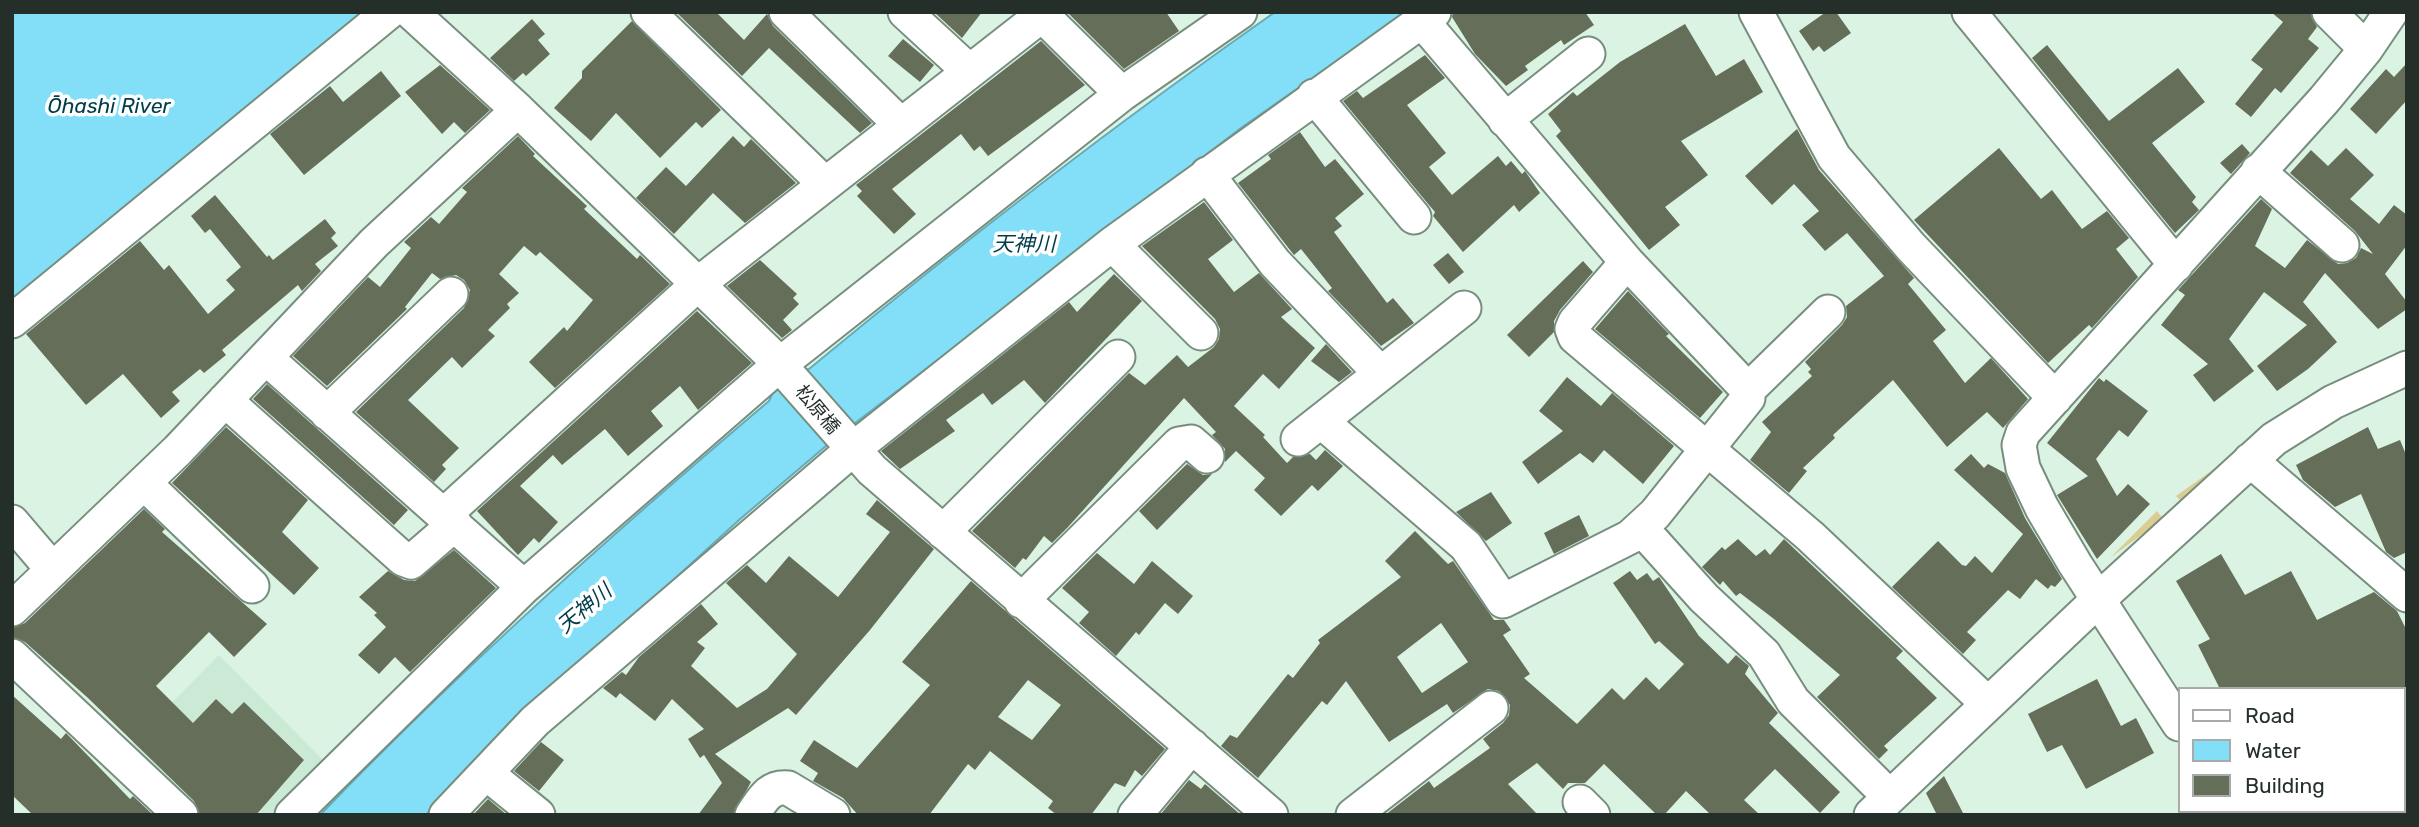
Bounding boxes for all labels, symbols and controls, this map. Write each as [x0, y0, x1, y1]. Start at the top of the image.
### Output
water label: Ōhashi River [48, 94, 170, 120]
water label: 天神川 [993, 232, 1055, 258]
street label: 松原橋 [790, 381, 844, 439]
water label: 天神川 [553, 579, 617, 639]
legend [2178, 687, 2405, 813]
text: Road [2245, 703, 2295, 728]
text: Water [2245, 738, 2301, 763]
text: Building [2245, 773, 2325, 798]

